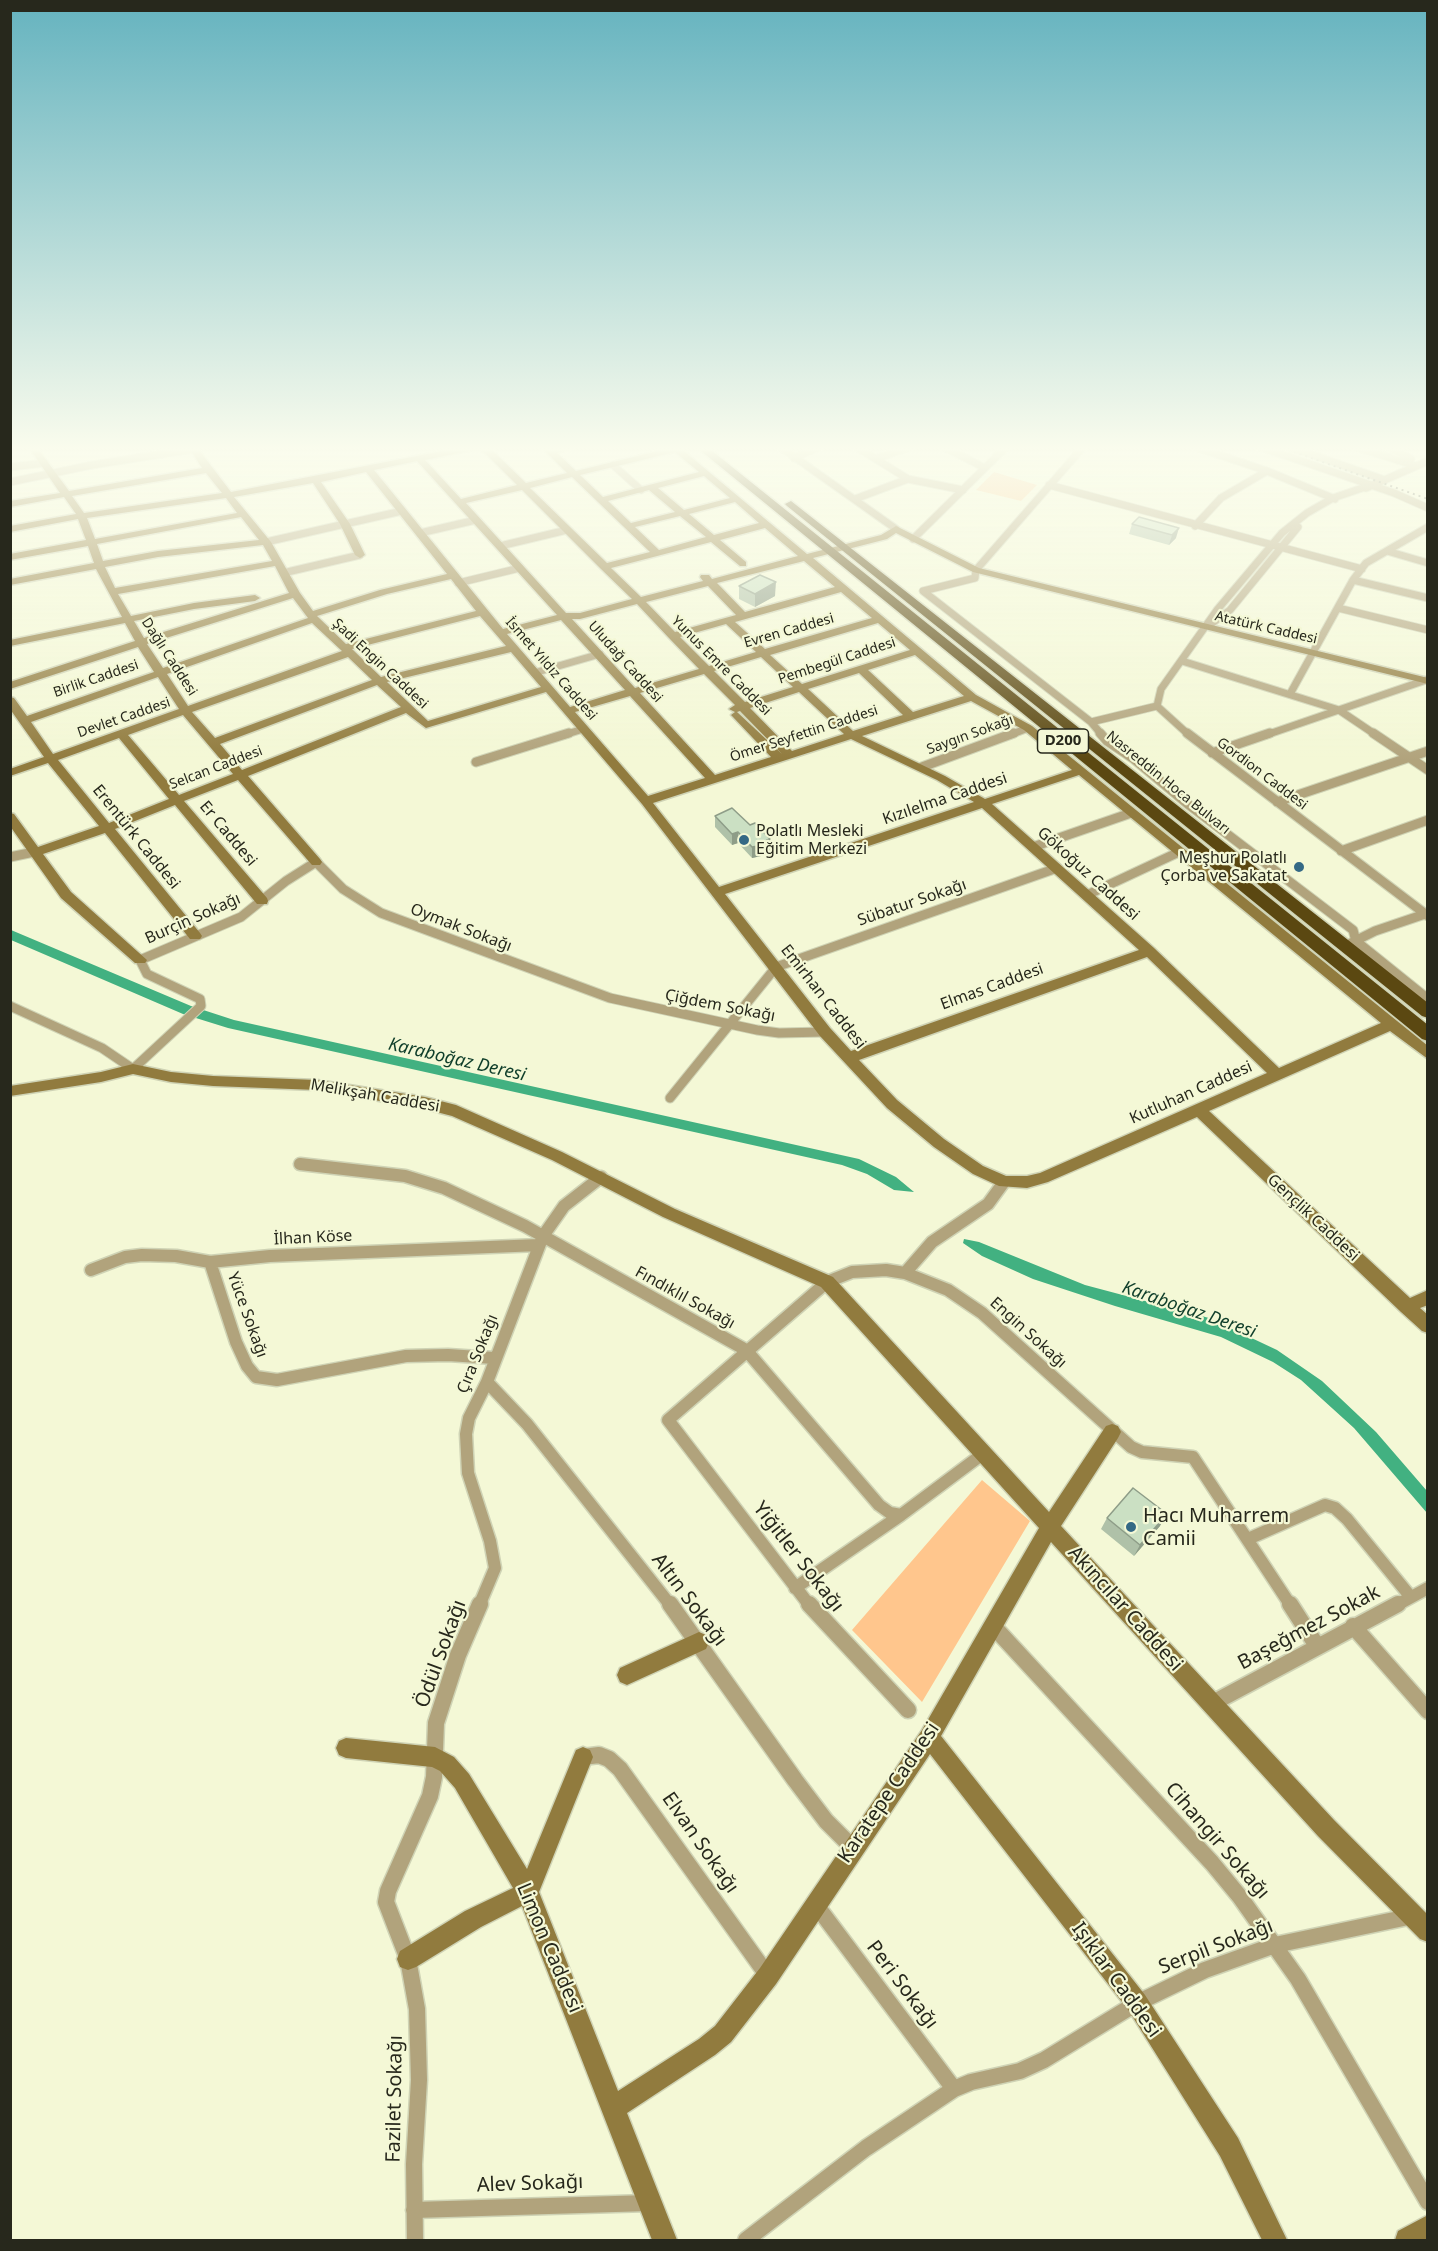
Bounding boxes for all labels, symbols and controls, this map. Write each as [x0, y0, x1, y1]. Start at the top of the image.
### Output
street label: Atatürk Caddesi [1213, 608, 1319, 648]
street label: Evren Caddesi [742, 610, 836, 652]
street label: Yunus Emre Caddesi [668, 613, 774, 719]
street label: İsmet Yıldız Caddesi [502, 614, 600, 724]
street label: Dağlı Caddesi [138, 615, 200, 699]
street label: Şadi Engin Caddesi [329, 615, 431, 713]
street label: Uludağ Caddesi [584, 618, 666, 706]
street label: Pembegül Caddesi [776, 634, 898, 688]
street label: Birlik Caddesi [51, 657, 141, 701]
street label: Devlet Caddesi [75, 694, 173, 742]
street label: Ömer Seyfettin Caddesi [728, 702, 880, 766]
street label: Saygın Sokağı [924, 712, 1016, 758]
street label: Nasreddin Hoca Bulvarı [1103, 728, 1233, 838]
road number: D200 [1038, 729, 1088, 753]
street label: Gordion Caddesi [1213, 734, 1311, 814]
street label: Selcan Caddesi [167, 743, 265, 793]
street label: Kızılelma Caddesi [880, 769, 1010, 829]
street label: Erentürk Caddesi [88, 781, 184, 893]
street label: Er Caddesi [195, 797, 261, 871]
place label: Polatlı Mesleki Eğitim Merkezi [756, 821, 867, 859]
street label: Gökoğuz Caddesi [1033, 823, 1143, 925]
marker: Polatlı Mesleki Eğitim Merkezi [737, 833, 751, 847]
place label: Meşhur Polatlı Çorba ve Sakatat [1161, 848, 1287, 886]
marker: Meşhur Polatlı Çorba ve Sakatat [1292, 860, 1306, 874]
street label: Sübatur Sokağı [855, 875, 969, 931]
street label: Burçin Sokağı [142, 889, 244, 949]
street label: Oymak Sokağı [407, 900, 515, 956]
street label: Emirhan Caddesi [776, 941, 870, 1053]
street label: Elmas Caddesi [938, 959, 1046, 1015]
street label: Çiğdem Sokağı [663, 986, 777, 1026]
water label: Karaboğaz Deresi [386, 1034, 528, 1086]
street label: Kutluhan Caddesi [1127, 1057, 1255, 1129]
street label: Melikşah Caddesi [309, 1075, 441, 1117]
street label: Gençlik Caddesi [1263, 1170, 1363, 1266]
street label: İlhan Köse [273, 1226, 353, 1250]
street label: Fındıklıl Sokağı [632, 1263, 738, 1333]
street label: Yüce Sokağı [223, 1270, 271, 1360]
water label: Karaboğaz Deresi [1119, 1277, 1259, 1343]
street label: Engin Sokağı [986, 1293, 1070, 1373]
street label: Çıra Sokağı [453, 1312, 503, 1396]
street label: Yiğitler Sokağı [747, 1497, 849, 1617]
place label: Hacı Muharrem Camii [1143, 1504, 1289, 1551]
marker: Hacı Muharrem Camii [1124, 1520, 1138, 1534]
street label: Akıncılar Caddesi [1063, 1541, 1187, 1677]
street label: Altın Sokağı [646, 1549, 732, 1651]
street label: Başeğmez Sokak [1234, 1580, 1384, 1676]
street label: Ödül Sokağı [410, 1597, 472, 1711]
street label: Karatepe Caddesi [833, 1718, 945, 1868]
street label: Cihangir Sokağı [1160, 1778, 1274, 1904]
street label: Elvan Sokağı [656, 1788, 744, 1898]
street label: Limon Caddesi [511, 1880, 587, 2016]
street label: Serpil Sokağı [1155, 1914, 1277, 1980]
street label: Işıklar Caddesi [1066, 1918, 1166, 2042]
street label: Peri Sokağı [861, 1936, 943, 2034]
street label: Fazilet Sokağı [382, 2035, 408, 2163]
street label: Alev Sokağı [476, 2170, 584, 2198]

